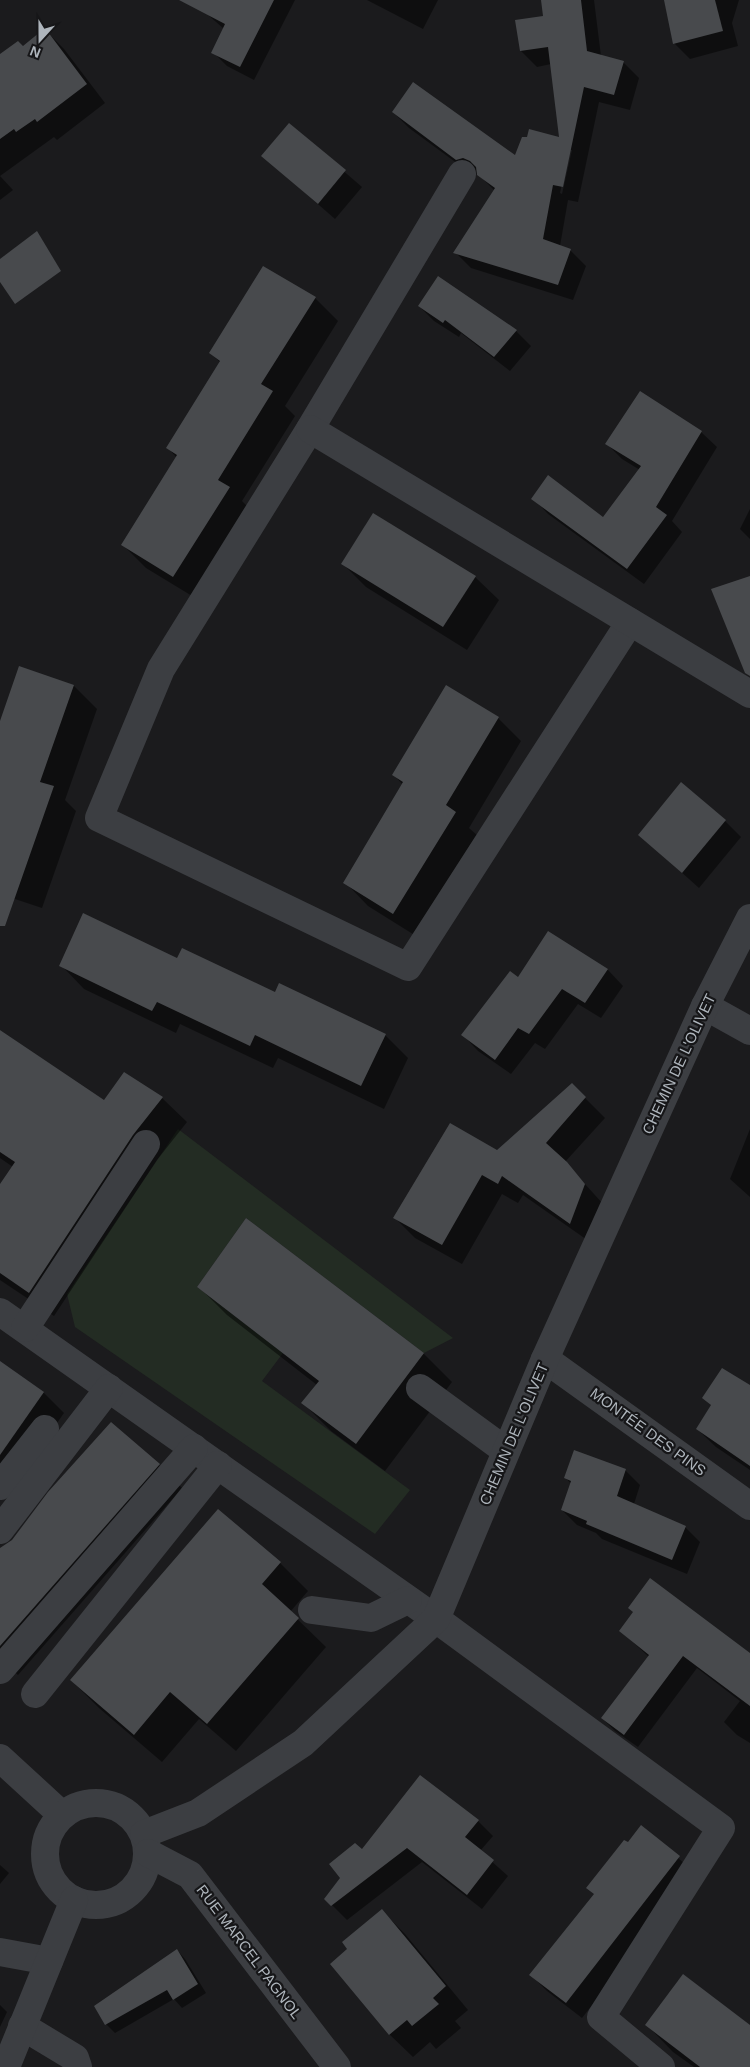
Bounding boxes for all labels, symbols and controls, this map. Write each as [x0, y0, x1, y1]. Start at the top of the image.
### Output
north arrow [15, 15, 65, 65]
text: N [28, 43, 43, 61]
street label: CHEMIN DE L'OLIVET [639, 991, 719, 1137]
street label: CHEMIN DE L'OLIVET [476, 1360, 551, 1508]
street label: MONTÉE DES PINS [587, 1384, 709, 1479]
street label: RUE MARCEL PAGNOL [193, 1881, 305, 2022]

